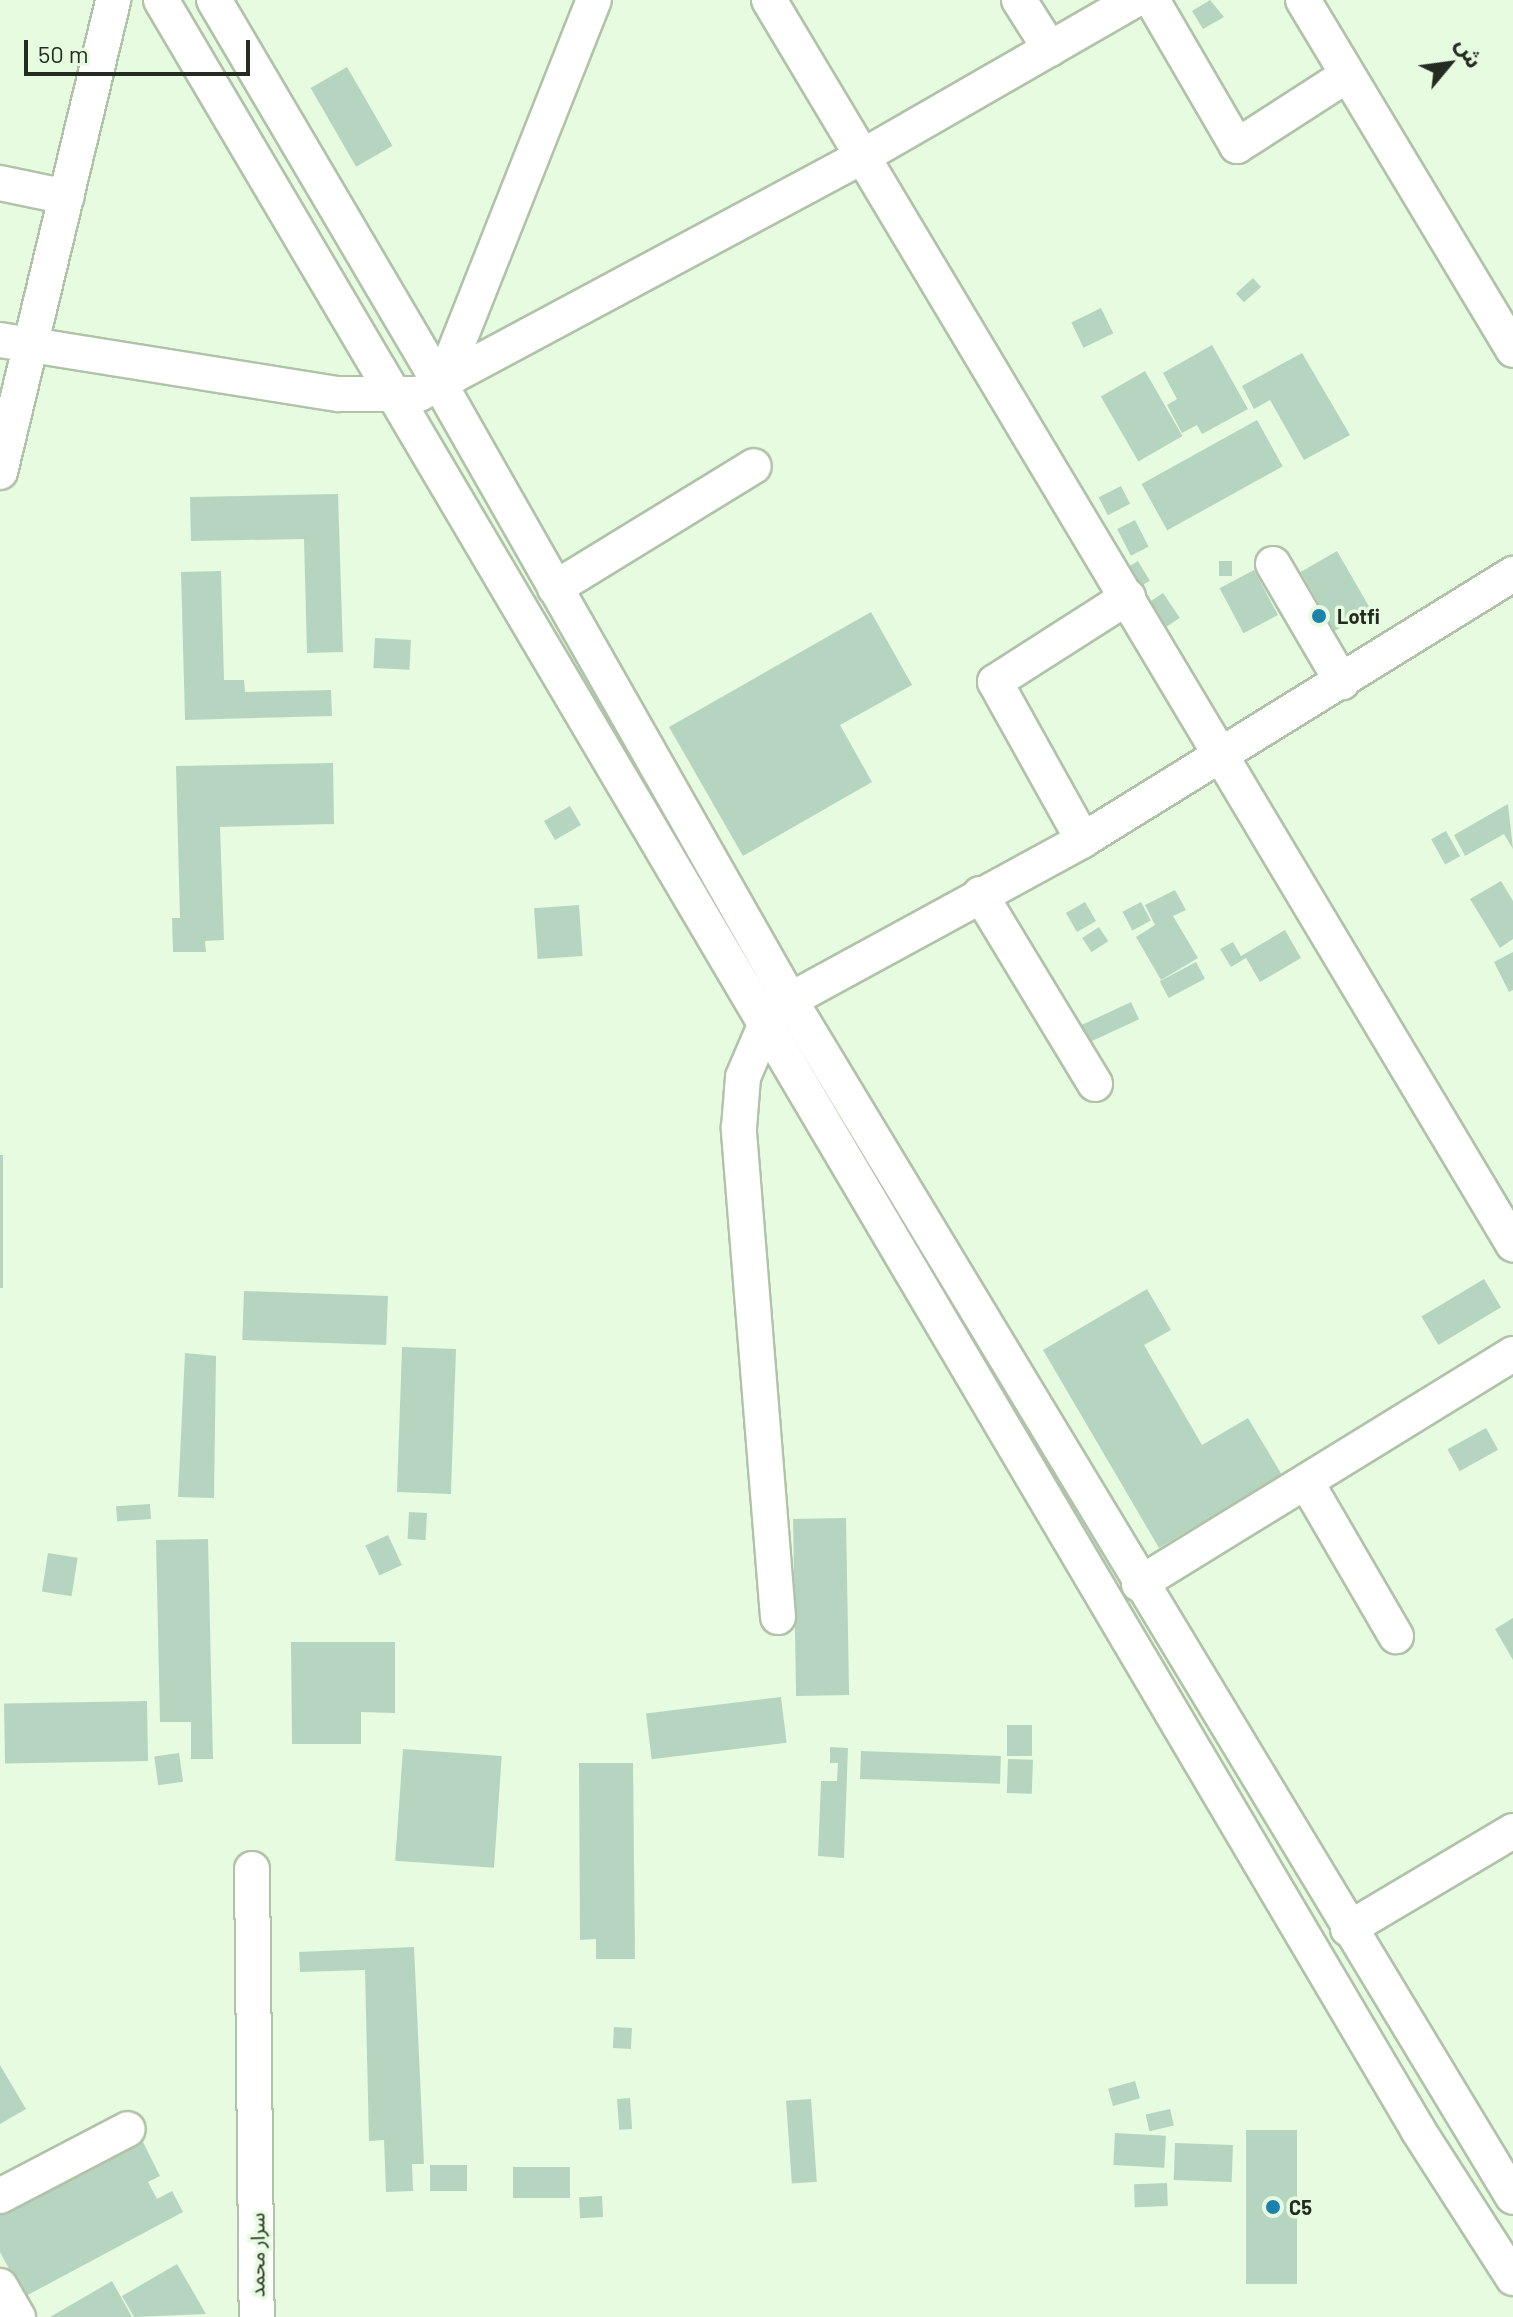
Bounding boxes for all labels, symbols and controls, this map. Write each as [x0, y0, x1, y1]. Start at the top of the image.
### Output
scale bar [28, 24, 254, 74]
north arrow [1409, 24, 1489, 104]
text: ش [1451, 33, 1489, 72]
text: 50 m [38, 39, 89, 68]
place label: Lotfi [1337, 604, 1380, 628]
marker: Lotfi [1308, 605, 1330, 627]
place label: C5 [1289, 2195, 1312, 2219]
marker: C5 [1264, 2198, 1282, 2216]
street label: سرار محمد [245, 2213, 269, 2297]

